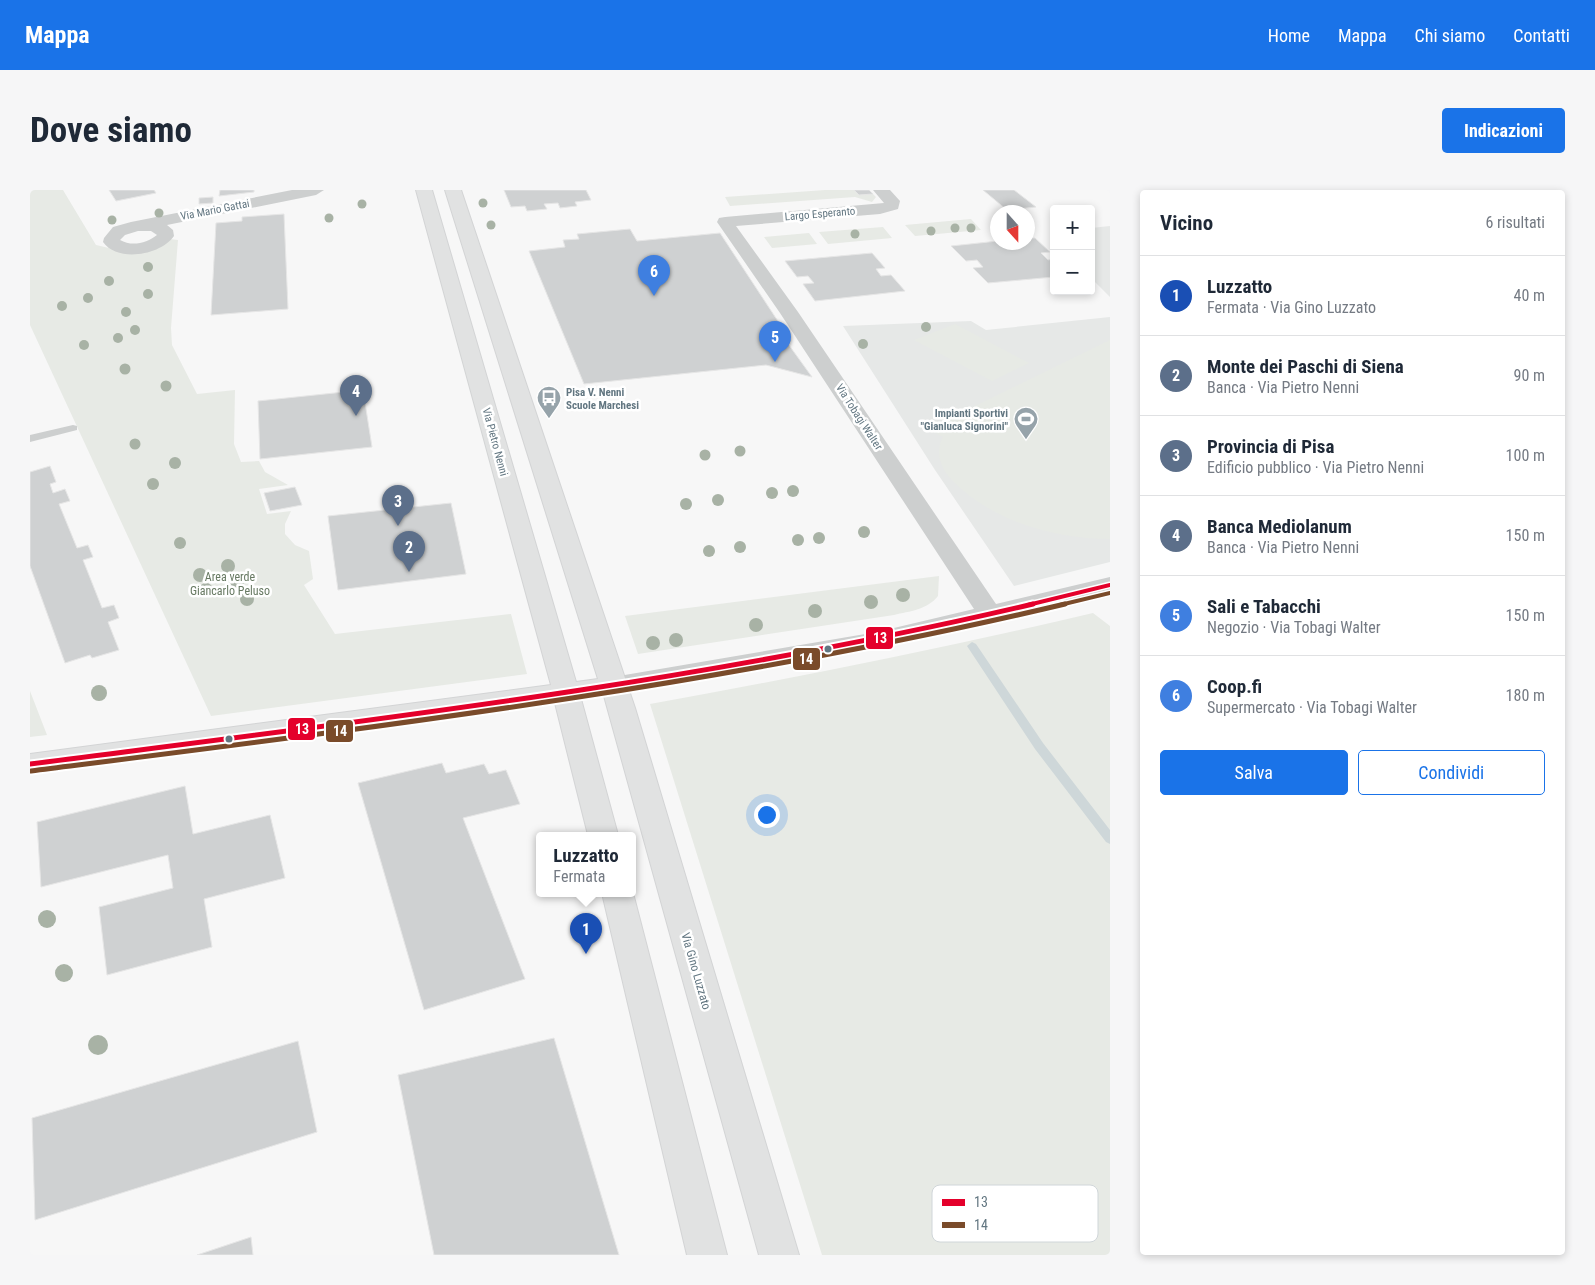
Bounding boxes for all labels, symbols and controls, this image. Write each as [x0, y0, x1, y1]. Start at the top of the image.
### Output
text: Mappa [25, 21, 90, 49]
text: Home [1268, 25, 1310, 46]
text: Mappa [1338, 25, 1387, 46]
text: Chi siamo [1415, 25, 1485, 46]
text: Contatti [1513, 25, 1570, 46]
button: Indicazioni [1442, 108, 1565, 153]
text: Dove siamo [30, 110, 192, 151]
street label: Via Mario Gattai [179, 197, 251, 223]
street label: Largo Esperanto [784, 204, 856, 224]
north arrow [990, 205, 1035, 250]
map controls [1050, 205, 1095, 295]
button: + [1050, 205, 1095, 250]
text: Vicino [1160, 211, 1213, 235]
text: 6 risultati [1485, 213, 1545, 232]
button: − [1050, 250, 1095, 295]
pin: 6 [638, 255, 670, 296]
text: Luzzatto [1207, 275, 1272, 298]
text: 1 [1172, 286, 1180, 305]
text: 40 m [1513, 286, 1545, 305]
text: Fermata · Via Gino Luzzato [1207, 298, 1376, 317]
pin: 5 [759, 321, 791, 362]
text: Monte dei Paschi di Siena [1207, 355, 1404, 378]
text: 2 [1172, 366, 1180, 385]
text: 90 m [1513, 366, 1545, 385]
pin: 4 [340, 375, 372, 416]
text: Banca · Via Pietro Nenni [1207, 378, 1359, 397]
street label: Via Tobagi Walter [833, 382, 885, 453]
bus stop icon: Pisa V. Nenni Scuole Marchesi [536, 385, 562, 419]
place label: Pisa V. Nenni Scuole Marchesi [566, 386, 639, 412]
sports icon: Impianti Sportivi "Gianluca Signorini" [1013, 406, 1039, 440]
street label: Via Pietro Nenni [480, 407, 510, 477]
place label: Impianti Sportivi "Gianluca Signorini" [920, 407, 1008, 433]
text: Provincia di Pisa [1207, 435, 1334, 458]
text: 3 [1172, 446, 1180, 465]
text: 100 m [1506, 446, 1545, 465]
text: Edificio pubblico · Via Pietro Nenni [1207, 458, 1424, 477]
pin: 3 [382, 485, 414, 526]
text: Banca Mediolanum [1207, 515, 1352, 538]
text: 4 [1172, 526, 1180, 545]
text: 150 m [1506, 526, 1545, 545]
pin: 2 [393, 531, 425, 572]
text: Banca · Via Pietro Nenni [1207, 538, 1359, 557]
park label: Area verde Giancarlo Peluso [190, 570, 270, 598]
text: Sali e Tabacchi [1207, 595, 1321, 618]
text: 5 [1172, 606, 1180, 625]
text: 150 m [1506, 606, 1545, 625]
text: Negozio · Via Tobagi Walter [1207, 618, 1381, 637]
line badge: 13 [865, 626, 894, 650]
text: 13 [873, 630, 887, 646]
unlabelled marker [823, 644, 833, 654]
line badge: 14 [792, 647, 821, 671]
text: 14 [799, 651, 813, 667]
text: Coop.fi [1207, 675, 1262, 698]
text: 6 [1172, 686, 1180, 705]
text: 180 m [1506, 686, 1545, 705]
text: Supermercato · Via Tobagi Walter [1207, 698, 1417, 717]
line badge: 13 [287, 717, 316, 741]
line badge: 14 [325, 719, 354, 743]
text: 13 [295, 721, 309, 737]
text: 14 [333, 723, 347, 739]
unlabelled marker [224, 734, 234, 744]
button: Salva [1160, 750, 1348, 795]
button: Condividi [1358, 750, 1545, 795]
your location [754, 802, 780, 828]
popup [536, 832, 636, 897]
text: Luzzatto [553, 844, 619, 867]
text: Fermata [553, 867, 605, 886]
pin: 1 [570, 913, 602, 954]
street label: Via Gino Luzzato [678, 931, 714, 1011]
legend [932, 1185, 1098, 1242]
text: 13 [974, 1194, 988, 1210]
text: 14 [974, 1217, 988, 1233]

